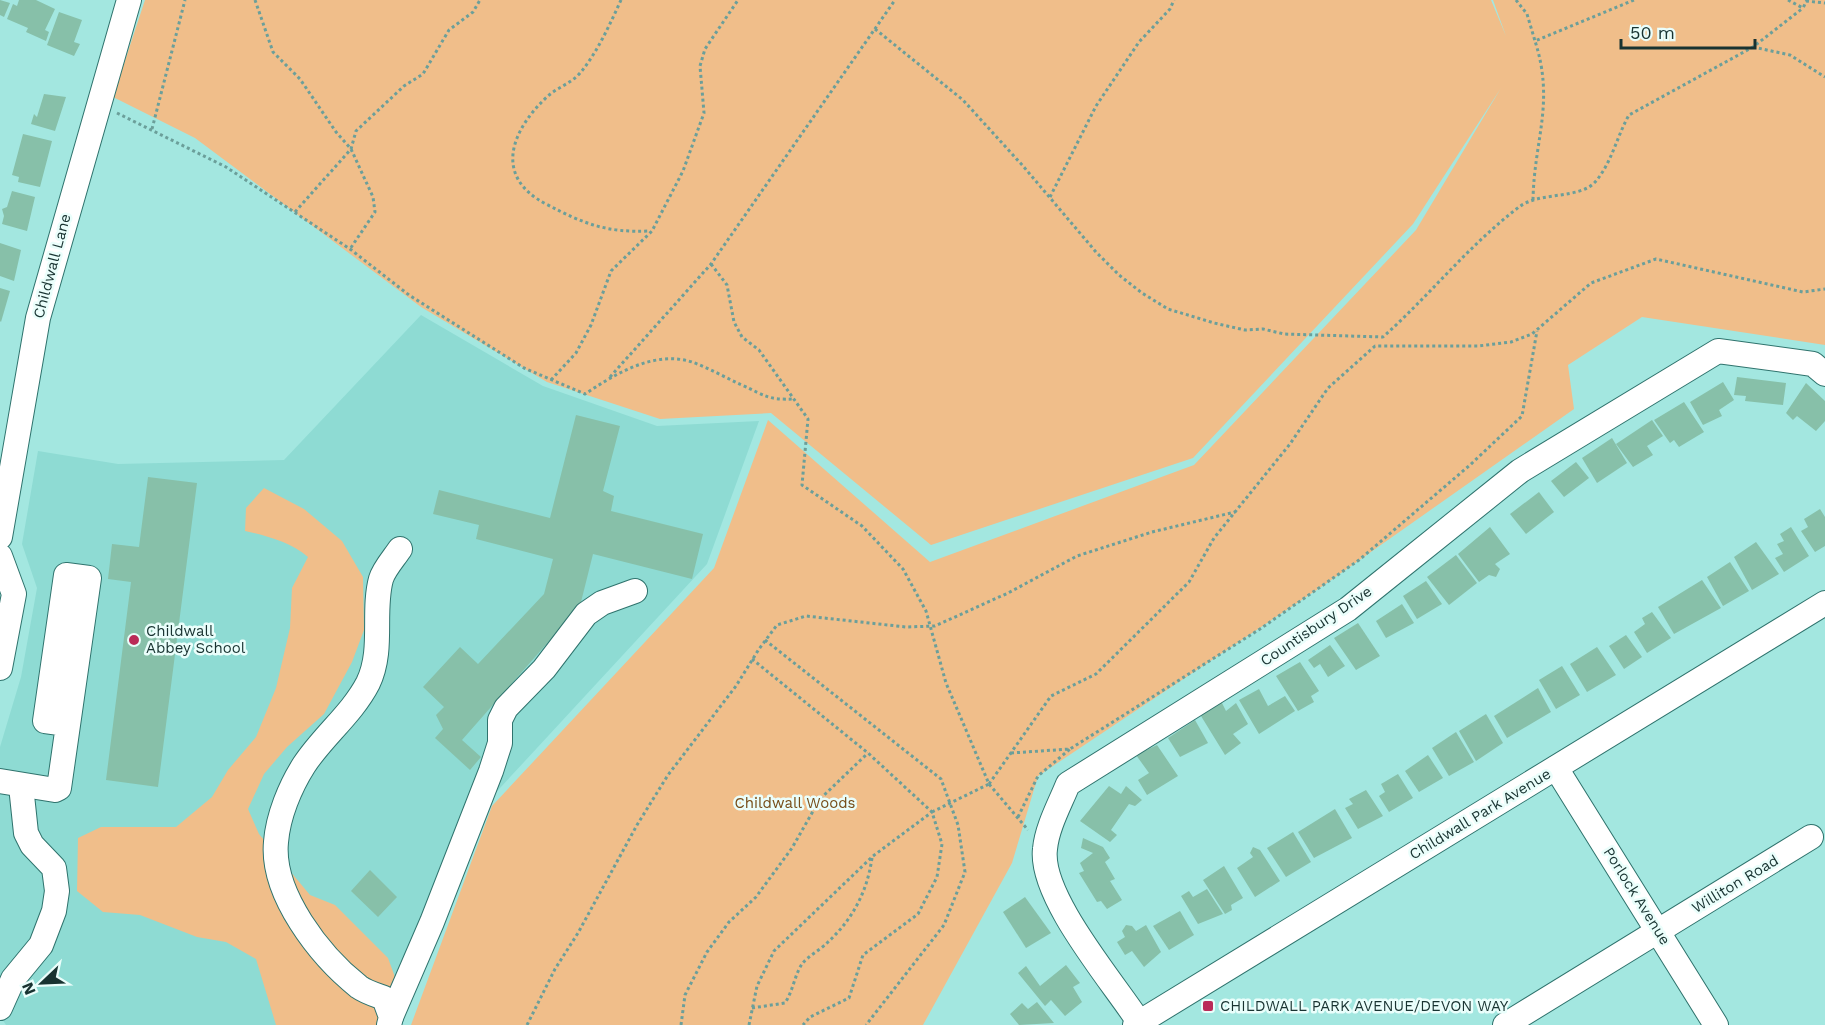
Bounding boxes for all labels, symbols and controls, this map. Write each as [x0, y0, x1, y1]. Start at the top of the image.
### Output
scale bar [1621, 12, 1754, 50]
text: 50 m [1630, 22, 1675, 43]
street label: Childwall Lane [29, 212, 75, 320]
street label: Countisbury Drive [1257, 582, 1375, 670]
place label: Childwall Abbey School [146, 622, 246, 657]
marker: Childwall Abbey School [127, 633, 141, 647]
street label: Childwall Park Avenue [1406, 765, 1554, 863]
park label: Childwall Woods [734, 794, 856, 812]
street label: Porlock Avenue [1600, 844, 1674, 948]
street label: Williton Road [1688, 851, 1782, 917]
north arrow [12, 953, 72, 1013]
text: N [18, 979, 40, 998]
place label: CHILDWALL PARK AVENUE/DEVON WAY [1220, 997, 1509, 1015]
marker: CHILDWALL PARK AVENUE/DEVON WAY [1201, 999, 1215, 1013]

